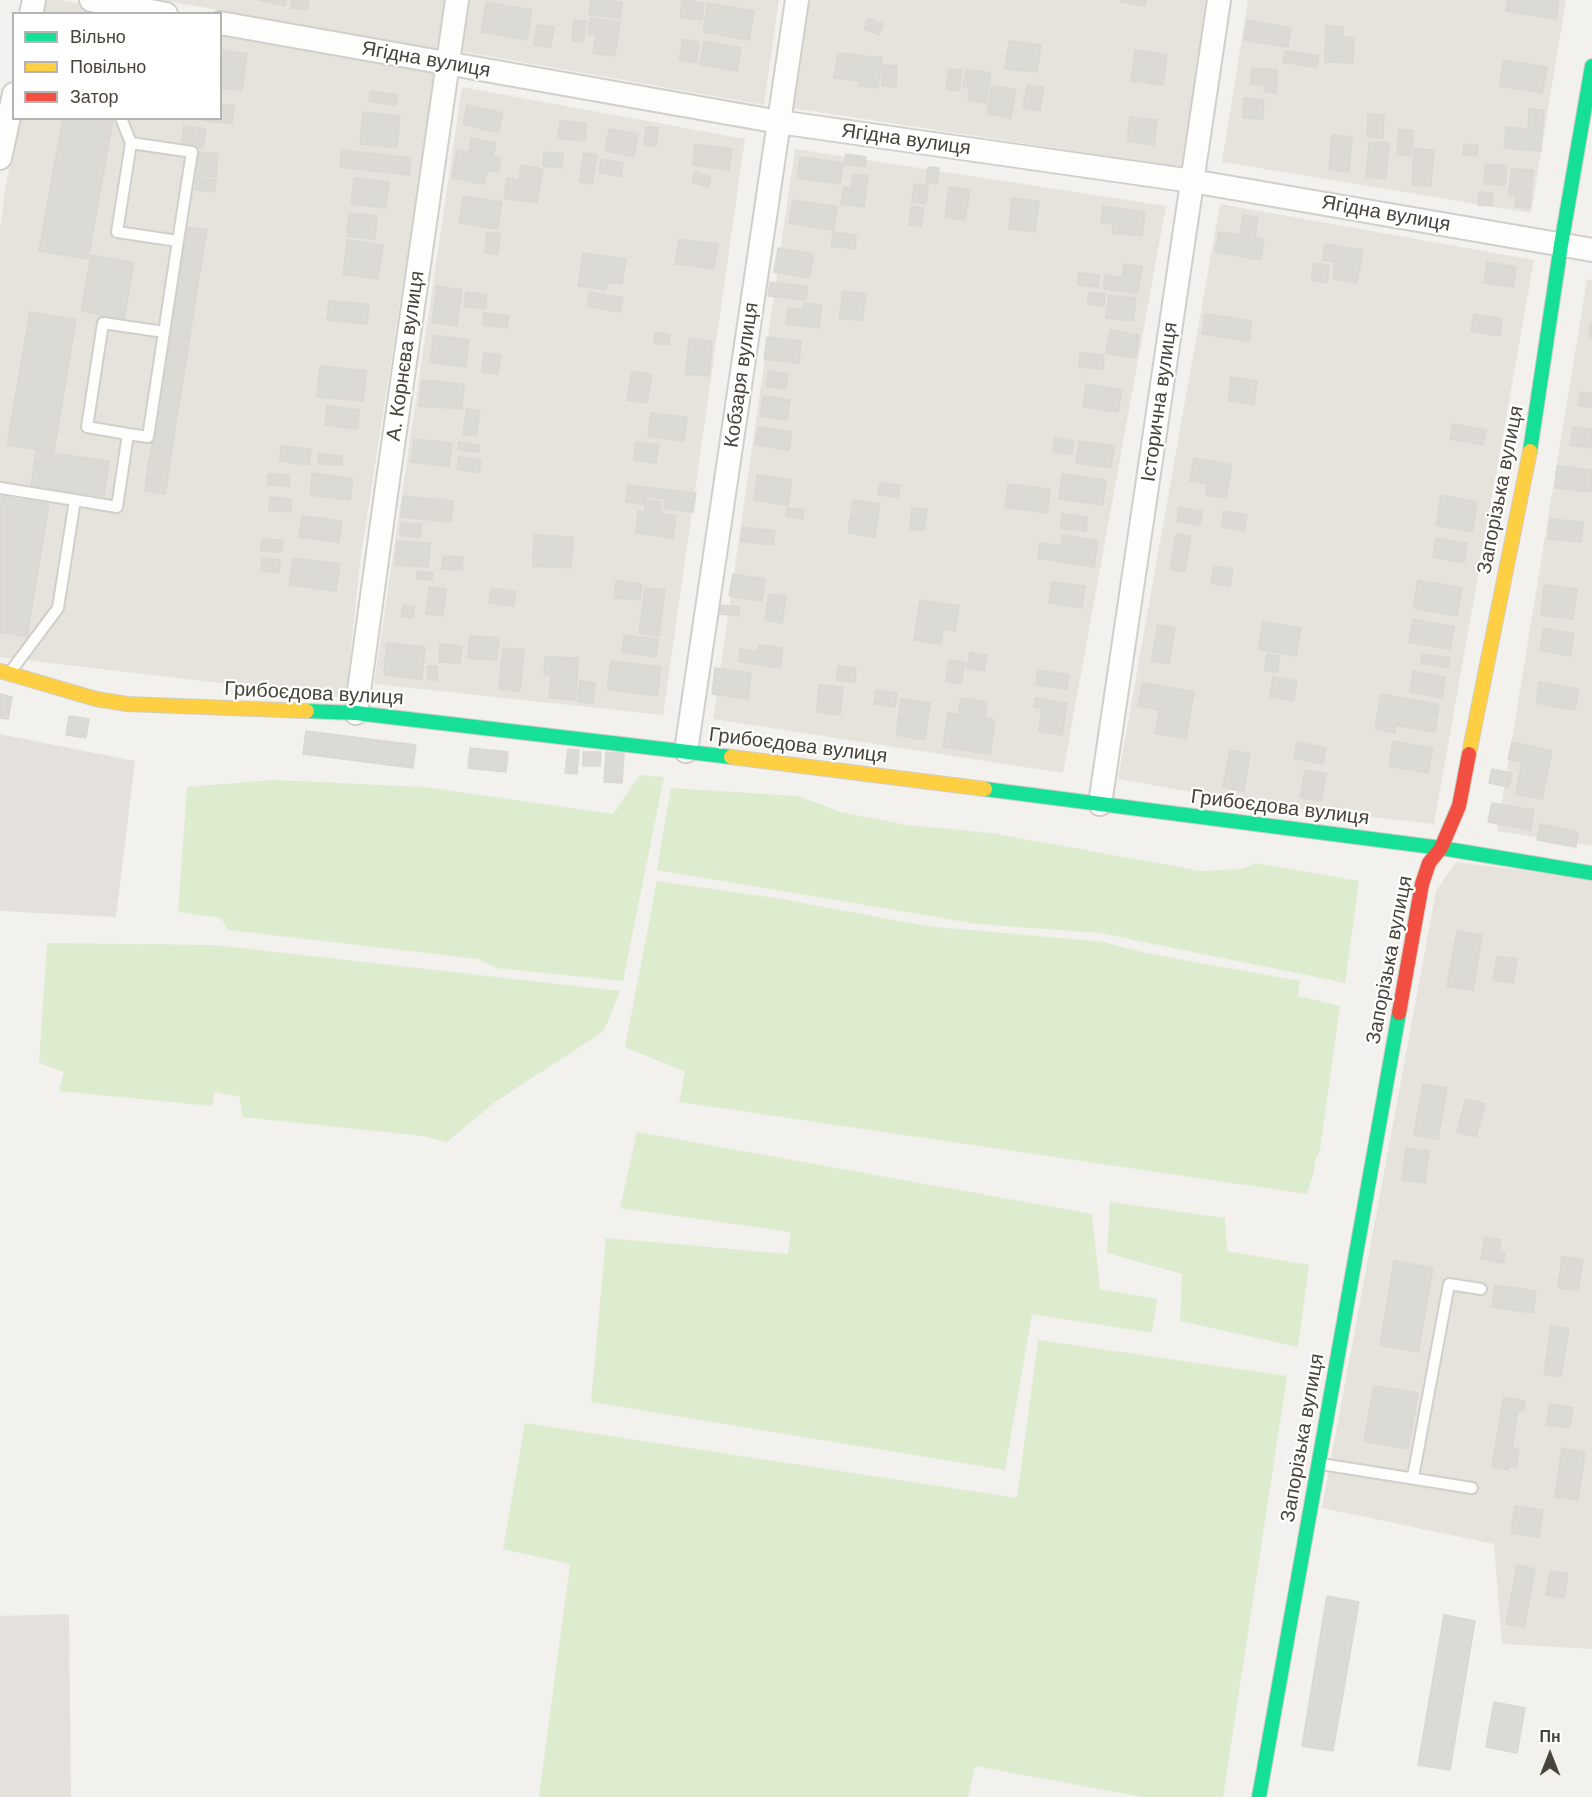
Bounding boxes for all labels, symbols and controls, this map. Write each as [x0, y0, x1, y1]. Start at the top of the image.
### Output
legend [12, 12, 222, 120]
text: Вільно [70, 27, 126, 47]
street label: Ягідна вулиця [360, 37, 492, 83]
text: Повільно [70, 57, 146, 77]
text: Затор [70, 87, 119, 107]
street label: Ягідна вулиця [840, 119, 972, 161]
street label: Ягідна вулиця [1320, 191, 1452, 237]
street label: А. Корнєва вулиця [382, 269, 430, 443]
street label: Кобзаря вулиця [720, 301, 764, 449]
street label: Історична вулиця [1137, 321, 1183, 483]
street label: Запорізька вулиця [1473, 404, 1529, 576]
street label: Грибоєдова вулиця [224, 677, 404, 711]
street label: Грибоєдова вулиця [707, 723, 889, 769]
street label: Грибоєдова вулиця [1189, 785, 1371, 831]
street label: Запорізька вулиця [1362, 874, 1418, 1046]
street label: Запорізька вулиця [1276, 1352, 1330, 1524]
north arrow [1520, 1725, 1580, 1785]
text: Пн [1539, 1728, 1561, 1745]

